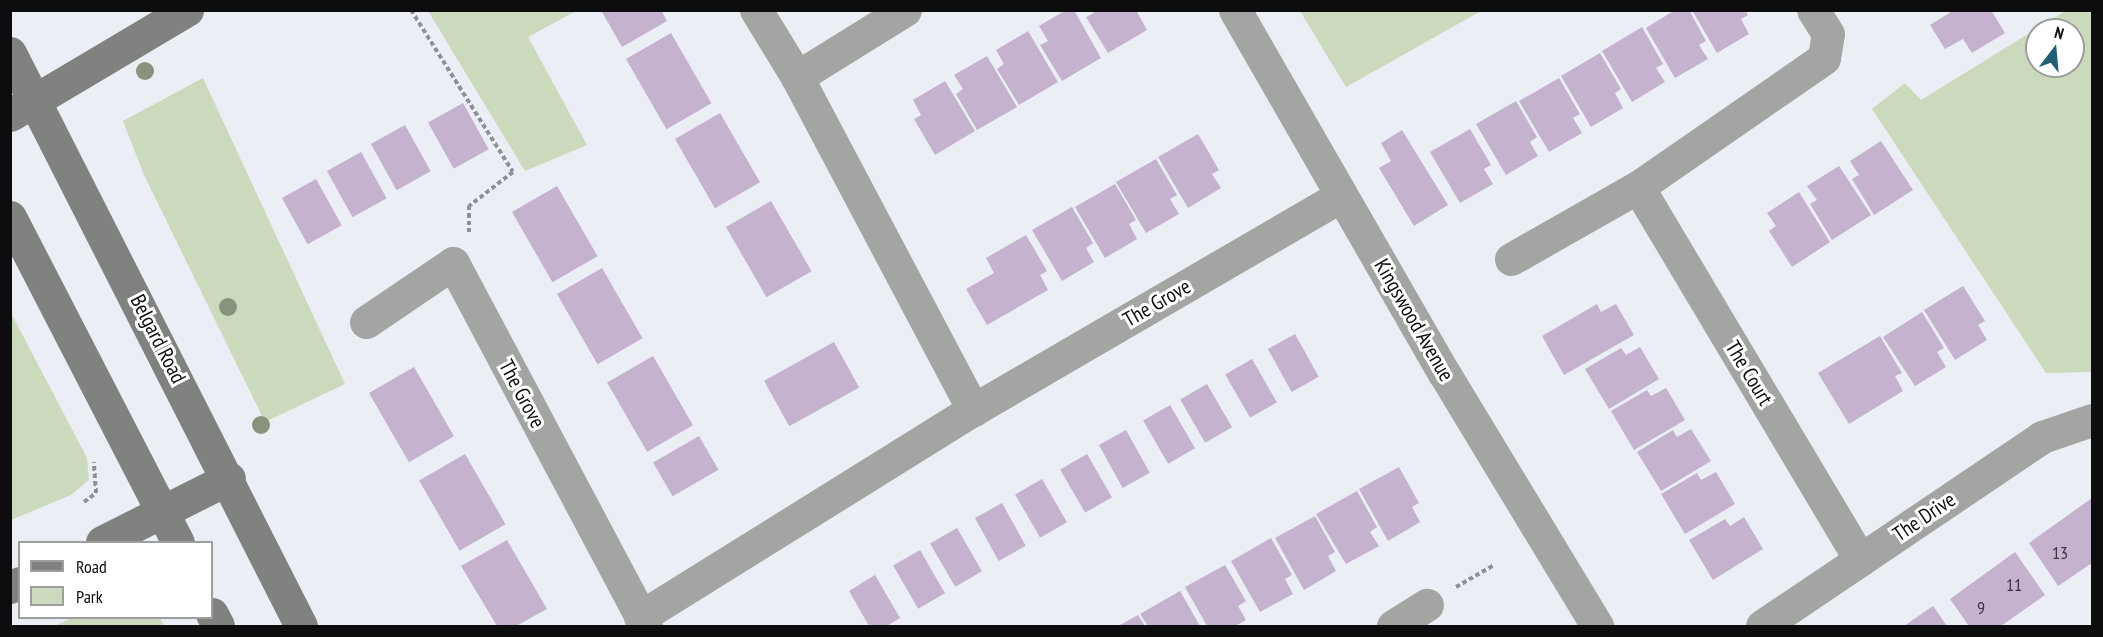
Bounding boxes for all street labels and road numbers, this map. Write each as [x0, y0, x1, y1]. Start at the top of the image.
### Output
street label: Kingswood Avenue [1369, 254, 1459, 386]
street label: The Grove [1119, 274, 1195, 332]
street label: Belgard Road [125, 290, 191, 388]
street label: The Court [1720, 336, 1778, 410]
street label: The Grove [494, 356, 550, 432]
street label: The Drive [1888, 487, 1960, 547]

